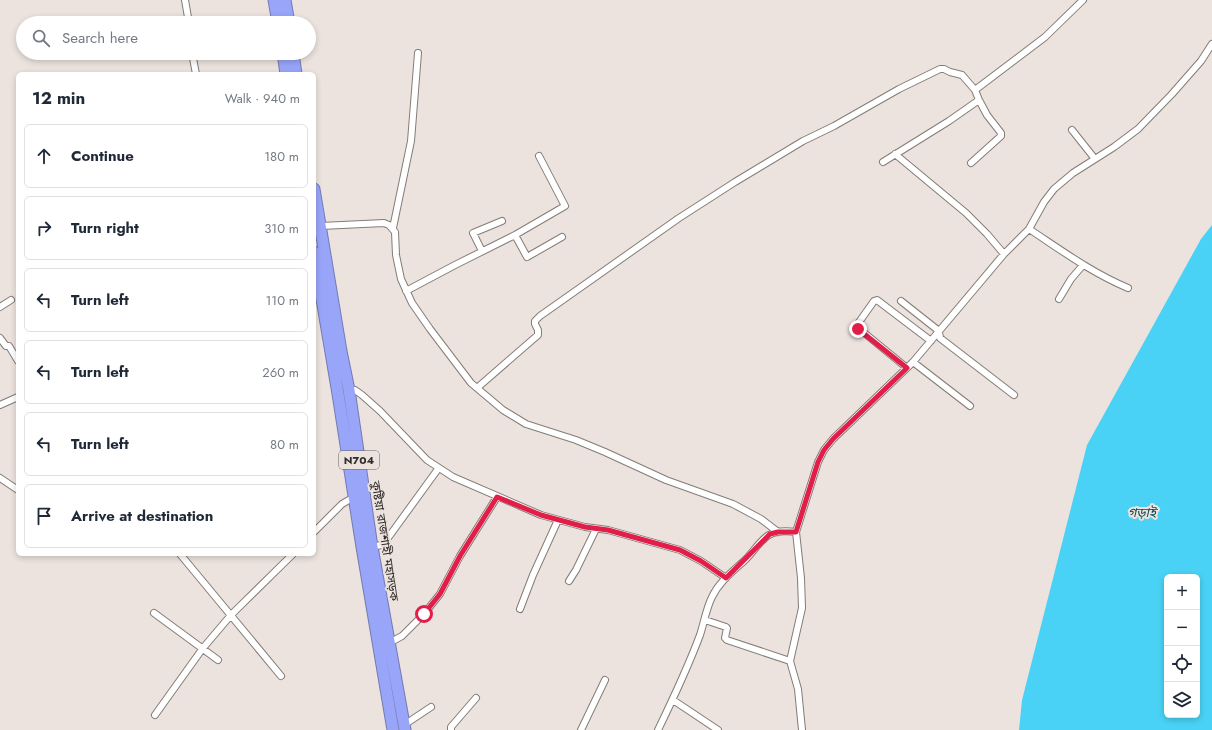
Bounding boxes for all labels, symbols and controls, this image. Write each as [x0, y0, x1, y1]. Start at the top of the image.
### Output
search box [16, 16, 316, 60]
icon: search [30, 27, 52, 49]
text: Search here [62, 27, 138, 49]
text: 12 min [32, 86, 85, 110]
text: Walk · 940 m [225, 89, 300, 108]
icon: ahead [33, 145, 55, 167]
text: Continue [71, 145, 134, 167]
text: 180 m [264, 147, 299, 166]
icon: right [33, 217, 55, 239]
text: Turn right [71, 217, 139, 239]
text: 310 m [264, 219, 299, 238]
icon: left [33, 289, 55, 311]
text: Turn left [71, 289, 129, 311]
text: 110 m [265, 291, 299, 310]
route end [849, 320, 867, 338]
icon: left [33, 361, 55, 383]
text: Turn left [71, 361, 129, 383]
text: 260 m [262, 363, 299, 382]
icon: left [33, 433, 55, 455]
text: Turn left [71, 433, 129, 455]
text: 80 m [270, 435, 299, 454]
road number: N704 [339, 451, 379, 469]
street label: কুষ্টিয়া রাজশাহী মহাসড়ক [366, 479, 403, 603]
water label: গড়াই [1128, 503, 1159, 522]
icon: arrive [33, 505, 55, 527]
text: Arrive at destination [71, 505, 213, 527]
map controls [1164, 574, 1200, 718]
button: + [1164, 574, 1200, 610]
route start [415, 605, 433, 623]
button: − [1164, 610, 1200, 646]
button: locate [1164, 646, 1200, 682]
button: layers [1164, 682, 1200, 718]

